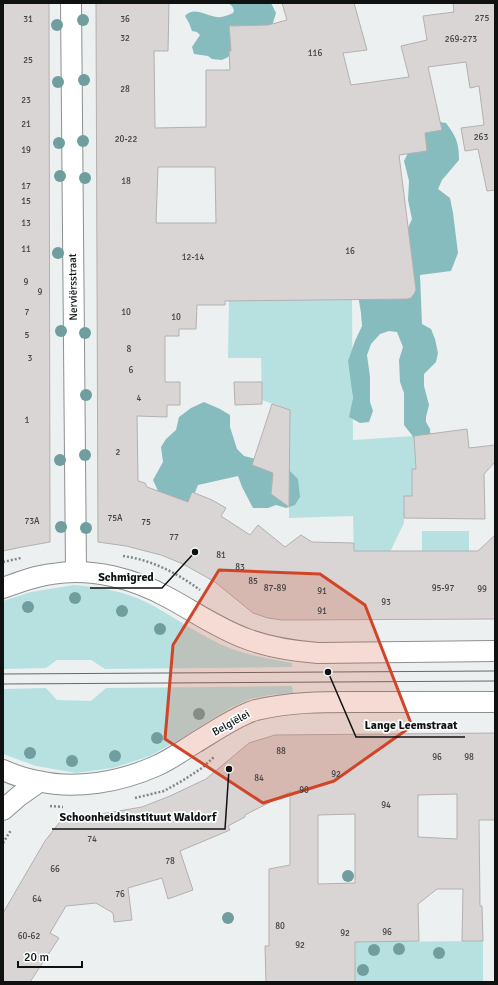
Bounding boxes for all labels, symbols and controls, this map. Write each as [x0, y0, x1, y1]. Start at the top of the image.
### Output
house number: 275 [475, 13, 489, 24]
house number: 31 [23, 14, 33, 25]
house number: 36 [120, 14, 130, 25]
house number: 32 [120, 33, 130, 44]
house number: 269-273 [445, 34, 477, 45]
house number: 116 [308, 48, 322, 59]
house number: 25 [23, 55, 33, 66]
house number: 28 [120, 84, 130, 95]
house number: 23 [21, 95, 31, 106]
house number: 21 [21, 119, 31, 130]
house number: 263 [474, 132, 488, 143]
house number: 20-22 [115, 134, 137, 145]
house number: 19 [21, 145, 31, 156]
house number: 18 [121, 176, 131, 187]
house number: 17 [21, 181, 31, 192]
house number: 15 [21, 196, 31, 207]
house number: 13 [21, 218, 31, 229]
house number: 11 [21, 244, 31, 255]
house number: 16 [345, 246, 355, 257]
house number: 12-14 [182, 252, 204, 263]
street label: Nerviërsstraat [66, 253, 80, 321]
house number: 9 [24, 277, 29, 288]
house number: 9 [38, 287, 43, 298]
house number: 7 [25, 307, 30, 318]
house number: 10 [121, 307, 131, 318]
house number: 10 [171, 312, 181, 323]
house number: 5 [25, 330, 30, 341]
house number: 8 [127, 344, 132, 355]
house number: 3 [28, 353, 33, 364]
house number: 6 [129, 365, 134, 376]
house number: 4 [137, 393, 142, 404]
house number: 1 [25, 415, 30, 426]
house number: 2 [116, 447, 121, 458]
house number: 75A [107, 513, 123, 524]
house number: 73A [24, 516, 40, 527]
house number: 75 [141, 517, 151, 528]
house number: 77 [169, 532, 179, 543]
house number: 81 [216, 550, 226, 561]
house number: 83 [235, 562, 245, 573]
callout: Schmigred [90, 564, 162, 588]
text: Schmigred [98, 570, 154, 585]
house number: 85 [248, 576, 258, 587]
house number: 87-89 [264, 583, 286, 594]
house number: 95-97 [432, 583, 454, 594]
house number: 99 [477, 584, 487, 595]
house number: 91 [317, 586, 327, 597]
house number: 93 [381, 597, 391, 608]
house number: 91 [317, 606, 327, 617]
street label: Belgiëlei [210, 707, 252, 739]
callout: Lange Leemstraat [356, 713, 465, 737]
text: Lange Leemstraat [365, 718, 458, 733]
house number: 88 [276, 746, 286, 757]
house number: 96 [432, 752, 442, 763]
house number: 98 [464, 752, 474, 763]
house number: 92 [331, 769, 341, 780]
house number: 84 [254, 773, 264, 784]
house number: 90 [299, 785, 309, 796]
house number: 94 [381, 800, 391, 811]
callout: Schoonheidsinstituut Waldorf [52, 805, 225, 829]
text: Schoonheidsinstituut Waldorf [60, 810, 217, 825]
house number: 74 [87, 834, 97, 845]
house number: 78 [165, 856, 175, 867]
house number: 66 [50, 864, 60, 875]
house number: 76 [115, 889, 125, 900]
house number: 64 [32, 894, 42, 905]
house number: 80 [275, 921, 285, 932]
house number: 96 [382, 927, 392, 938]
house number: 92 [340, 928, 350, 939]
house number: 60-62 [18, 931, 40, 942]
house number: 92 [295, 940, 305, 951]
scale bar [18, 943, 82, 969]
text: 20 m [24, 950, 49, 965]

